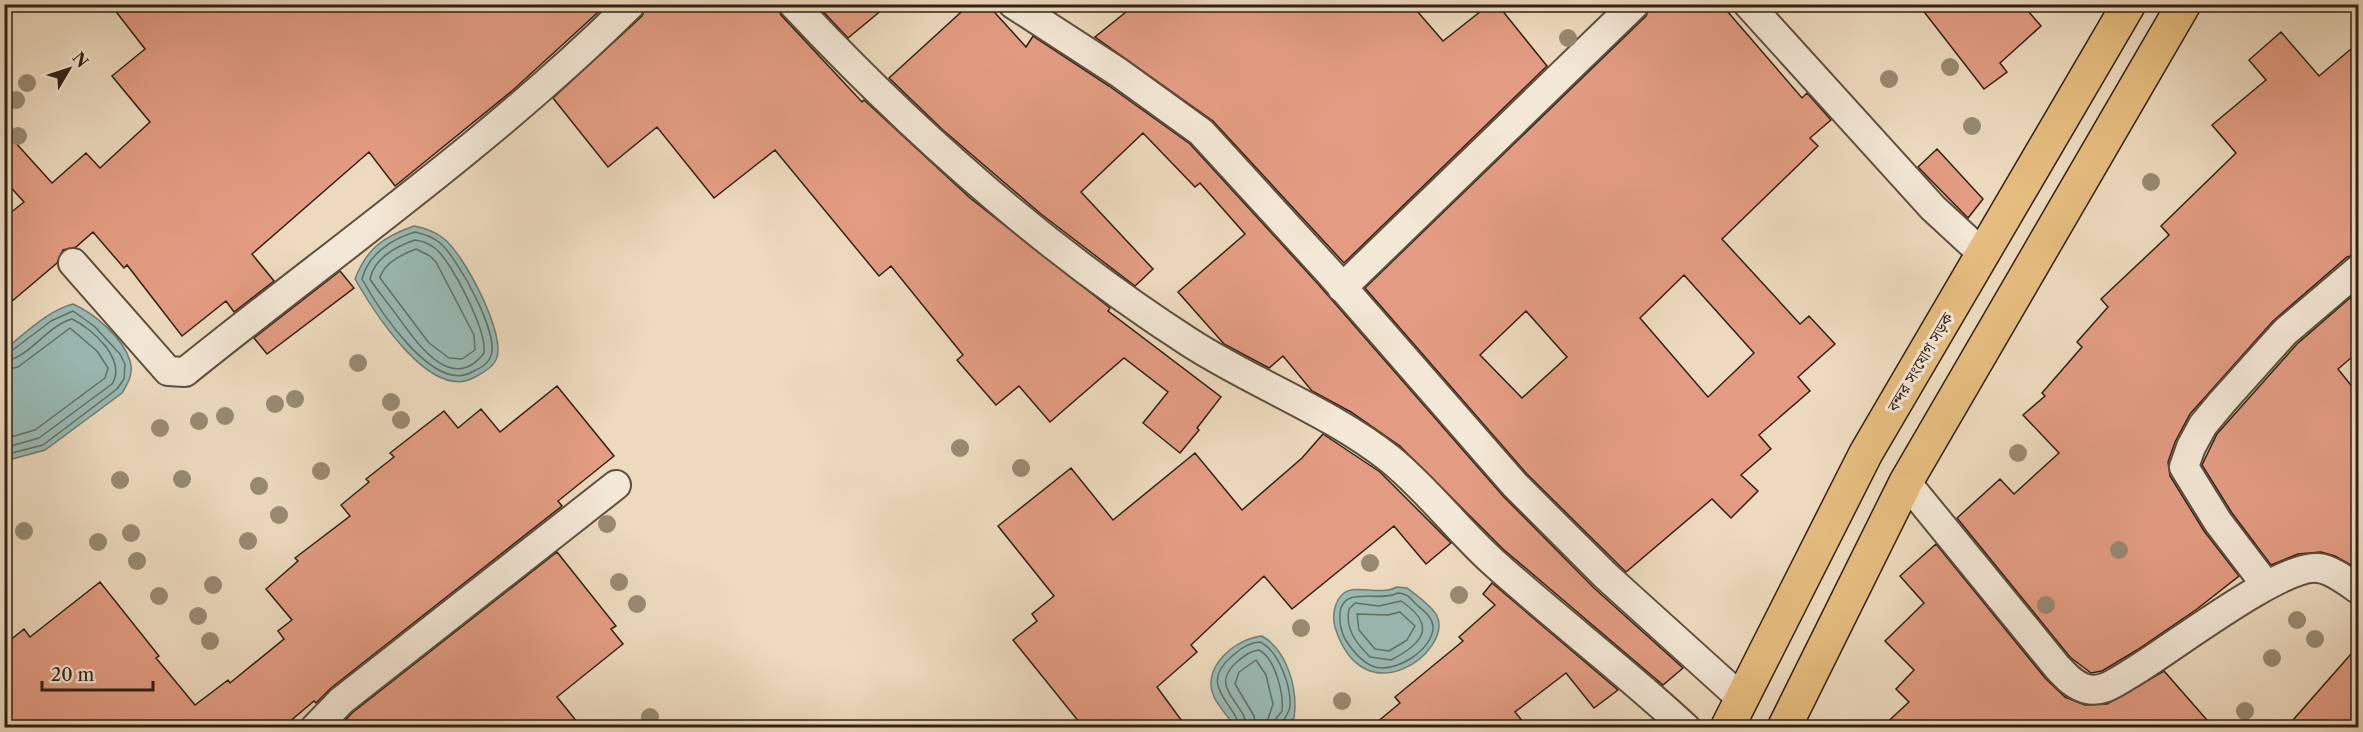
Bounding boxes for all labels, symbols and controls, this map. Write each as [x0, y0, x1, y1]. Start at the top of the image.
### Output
north arrow [39, 39, 99, 99]
text: N [69, 48, 93, 71]
street label: বন্দর সংযোগ সড়ক [1882, 308, 1958, 416]
scale bar [42, 654, 153, 692]
text: 20 m [51, 664, 95, 686]

